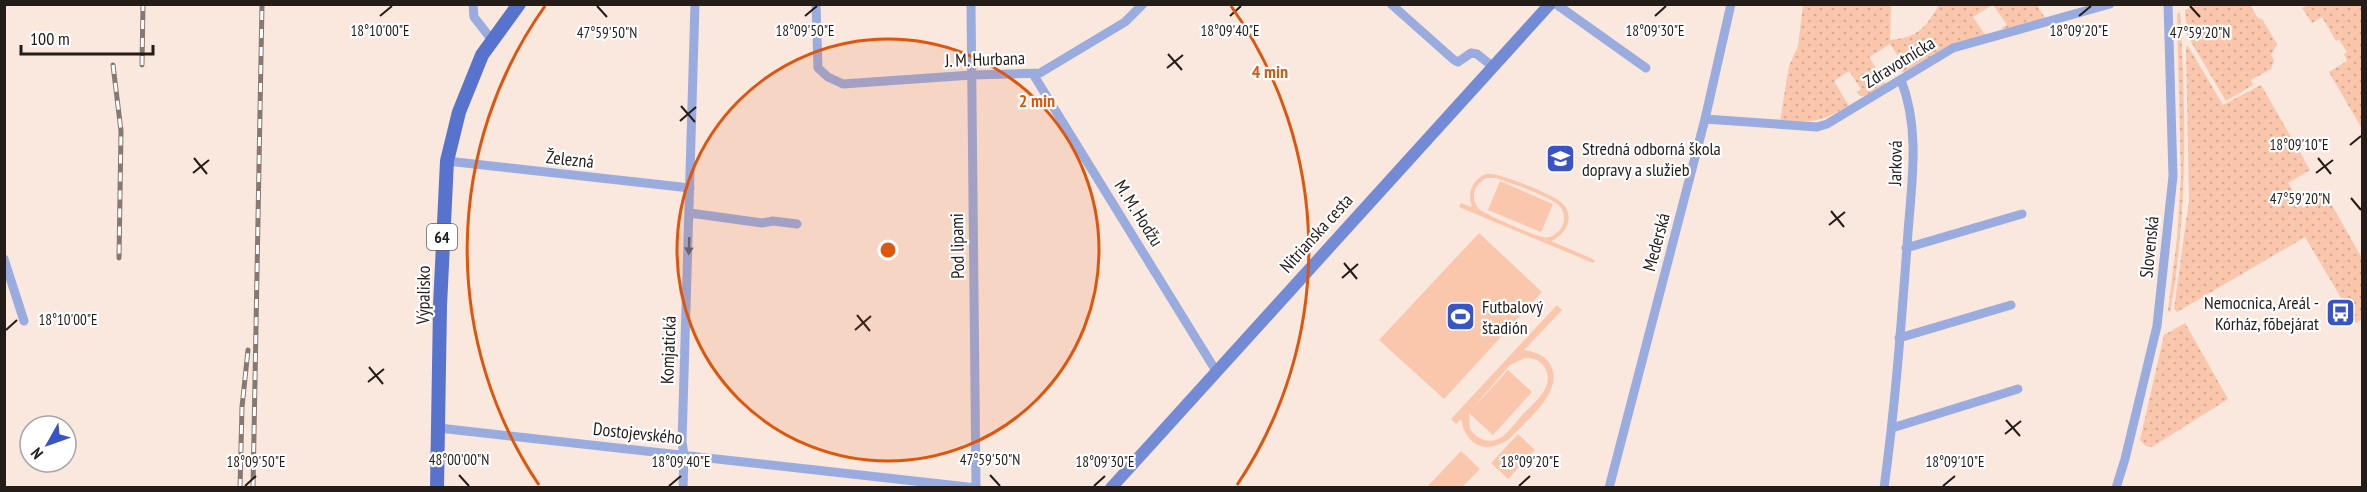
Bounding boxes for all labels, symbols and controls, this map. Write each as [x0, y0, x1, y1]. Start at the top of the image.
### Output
scale bar [21, 18, 153, 56]
text: 18°10'00"E [350, 21, 410, 40]
text: 18°09'50"E [775, 21, 835, 40]
text: 18°09'40"E [1200, 21, 1260, 40]
text: 18°09'30"E [1625, 21, 1685, 40]
text: 18°09'20"E [2049, 21, 2109, 40]
text: 47°59'50"N [577, 23, 637, 42]
text: 47°59'20"N [2170, 23, 2230, 42]
text: 100 m [30, 27, 70, 50]
street label: Zdravotnícka [1859, 31, 1939, 93]
street label: J. M. Hurbana [944, 46, 1025, 72]
text: 4 min [1252, 60, 1288, 83]
text: 2 min [1019, 89, 1055, 112]
text: 18°09'10"E [2269, 135, 2329, 154]
place label: Stredná odborná škola dopravy a služieb [1582, 137, 1721, 181]
street label: Jarková [1883, 140, 1907, 187]
school or university icon: Stredná odborná škola dopravy a služieb [1545, 142, 1577, 174]
street label: Železná [545, 145, 595, 173]
street label: M. M. Hodžu [1110, 175, 1168, 251]
street label: Nitrianska cesta [1275, 189, 1357, 277]
text: 47°59'20"N [2270, 189, 2330, 208]
street label: Mederská [1637, 210, 1675, 274]
street label: Pod lipami [945, 213, 969, 279]
street label: Slovenská [2134, 215, 2164, 279]
road number: 64 [427, 224, 457, 250]
one-way arrow [684, 237, 693, 256]
centre of rings [878, 240, 898, 260]
street label: Výpalisko [411, 265, 435, 326]
place label: Nemocnica, Areál - Kórház, fõbejárat [2204, 291, 2319, 335]
place label: Futbalový štadión [1482, 295, 1543, 339]
bus stop icon: Nemocnica, Areál - Kórház, fõbejárat [2324, 296, 2356, 328]
sports icon: Futbalový štadión [1445, 300, 1477, 332]
text: 18°10'00"E [38, 310, 98, 329]
street label: Komjatická [655, 316, 681, 384]
north arrow [18, 414, 78, 474]
street label: Dostojevského [592, 417, 684, 449]
text: N [26, 444, 47, 463]
text: 48°00'00"N [429, 450, 489, 469]
text: 47°59'50"N [960, 450, 1020, 469]
text: 18°09'50"E [226, 452, 286, 471]
text: 18°09'40"E [651, 452, 711, 471]
text: 18°09'30"E [1075, 452, 1135, 471]
text: 18°09'20"E [1500, 452, 1560, 471]
text: 18°09'10"E [1925, 452, 1985, 471]

